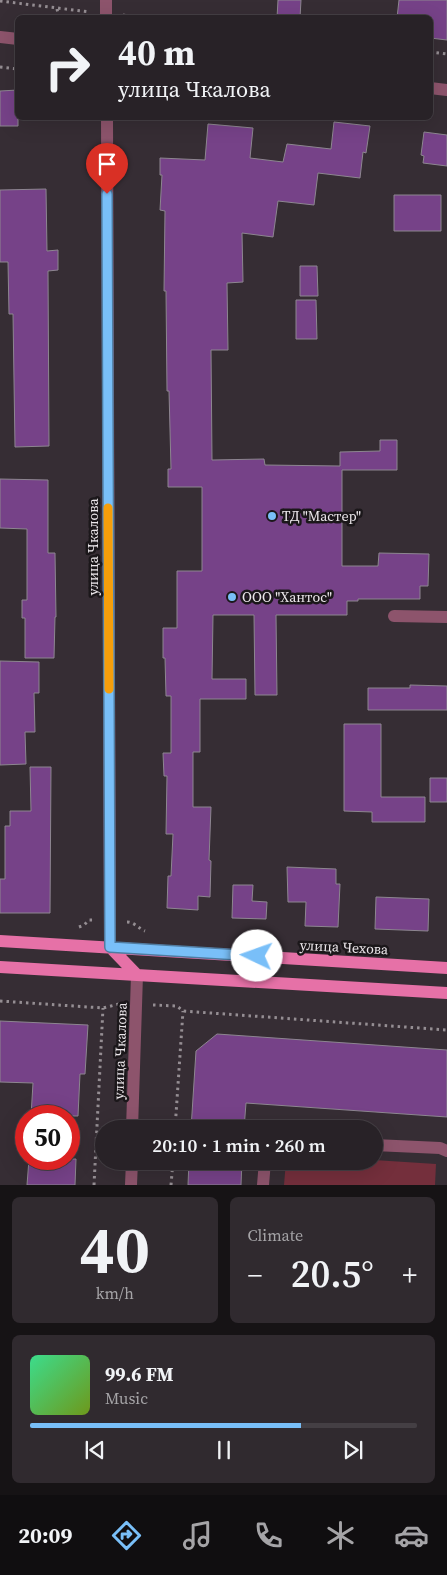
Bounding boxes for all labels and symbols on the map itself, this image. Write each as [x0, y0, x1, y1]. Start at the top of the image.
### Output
pin [86, 143, 128, 194]
street label: улица Чкалова [83, 498, 103, 596]
place label: ТД "Мастер" [282, 506, 361, 526]
marker: ТД "Мастер" [266, 510, 278, 522]
place label: ООО "Хантос" [242, 587, 332, 607]
marker: ООО "Хантос" [226, 591, 238, 603]
position arrow [230, 929, 282, 981]
street label: улица Чехова [299, 935, 390, 959]
street label: улица Чкалова [108, 1001, 132, 1100]
speed limit sign: 50 [15, 1105, 80, 1170]

